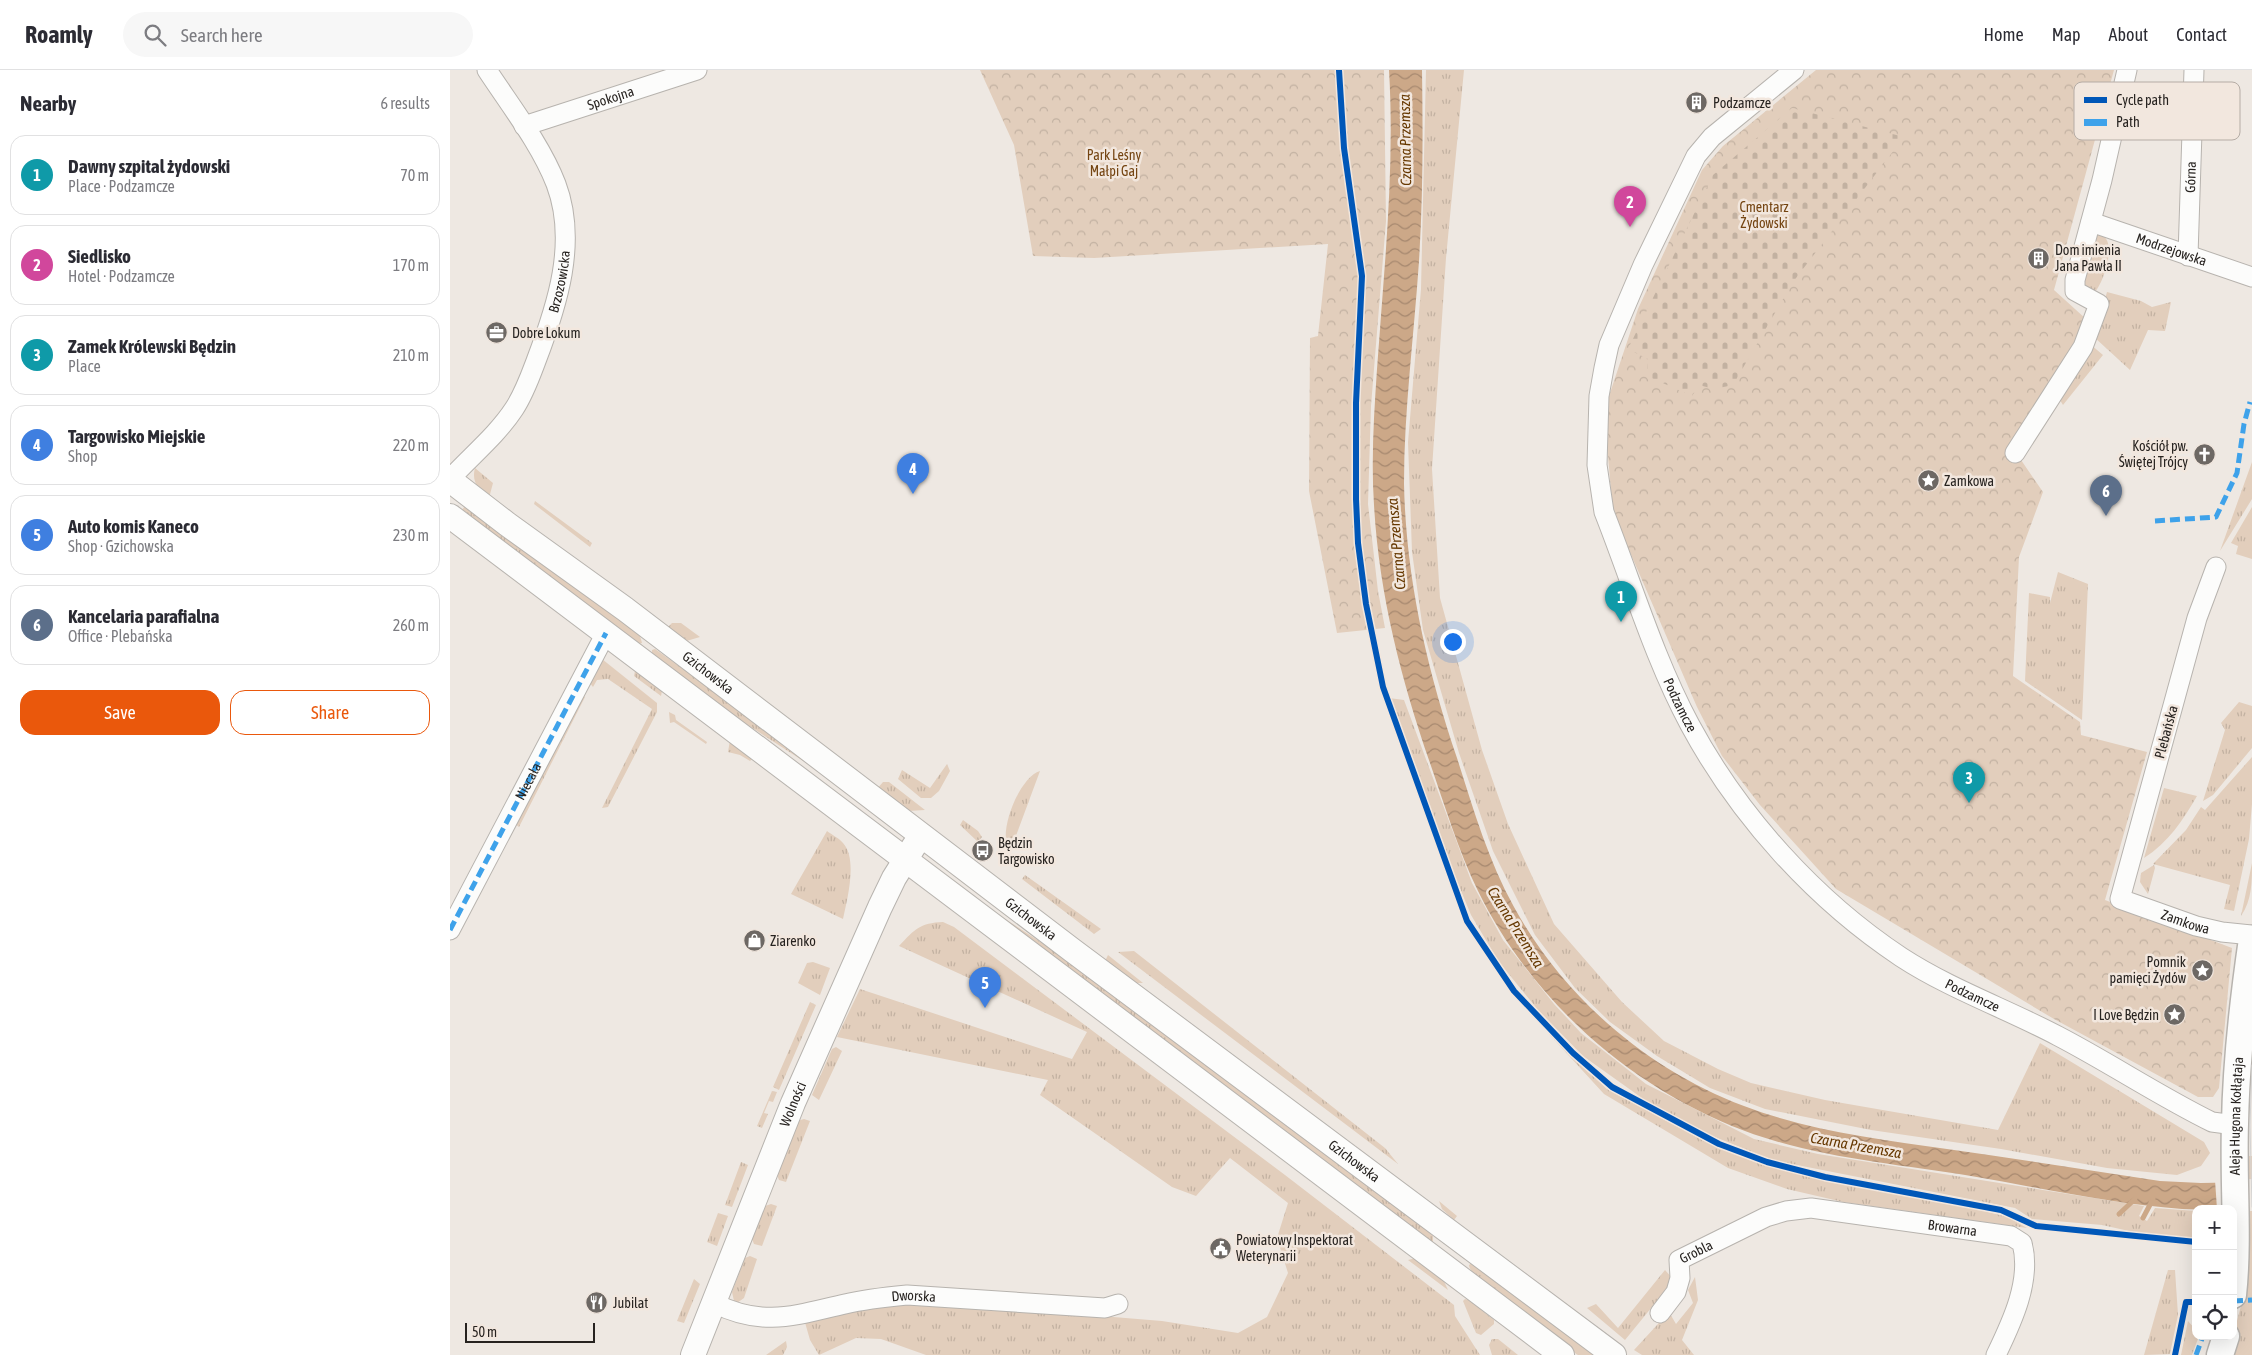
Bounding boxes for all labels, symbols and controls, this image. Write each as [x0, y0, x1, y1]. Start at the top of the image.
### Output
search box [123, 12, 473, 57]
text: Roamly [25, 21, 93, 48]
icon: search [141, 21, 169, 49]
text: Search here [181, 24, 263, 46]
text: Home [1984, 24, 2024, 45]
text: Map [2052, 24, 2081, 45]
text: About [2109, 24, 2148, 45]
text: Contact [2176, 24, 2227, 45]
legend [2074, 82, 2240, 140]
street label: Spokojna [585, 83, 636, 113]
text: Nearby [20, 91, 76, 115]
building icon: Podzamcze [1685, 91, 1709, 115]
text: Cycle path [2116, 92, 2169, 108]
text: 6 results [380, 94, 430, 112]
water label: Czarna Przemsza [1396, 94, 1414, 186]
place label: Podzamcze [1713, 95, 1771, 111]
text: Path [2116, 114, 2140, 130]
park label: Park Leśny Małpi Gaj [1087, 147, 1142, 179]
text: Dawny szpital żydowski [68, 155, 230, 177]
street label: Górna [2182, 161, 2199, 193]
text: 1 [33, 166, 41, 184]
text: 70 m [400, 166, 429, 184]
text: Place · Podzamcze [68, 177, 175, 195]
pin: 2 [1614, 186, 1646, 227]
park label: Cmentarz Żydowski [1739, 199, 1789, 231]
street label: Modrzejowska [2134, 230, 2209, 269]
place label: Dom imienia Jana Pawła II [2055, 242, 2122, 274]
text: Siedlisko [68, 245, 131, 267]
building icon: Dom imienia Jana Pawła II [2027, 246, 2051, 270]
street label: Brzozowicka [545, 250, 573, 314]
text: 2 [33, 256, 41, 274]
text: 170 m [393, 256, 429, 274]
text: Hotel · Podzamcze [68, 267, 175, 285]
office icon: Dobre Lokum [484, 321, 508, 345]
place label: Dobre Lokum [512, 325, 580, 341]
text: Zamek Królewski Będzin [68, 335, 236, 357]
text: 3 [33, 346, 41, 364]
text: 210 m [393, 346, 429, 364]
text: Place [68, 357, 101, 375]
text: Targowisko Miejskie [68, 425, 205, 447]
text: 4 [33, 436, 41, 454]
text: 220 m [393, 436, 429, 454]
place label: Kościół pw. Świętej Trójcy [2119, 438, 2188, 470]
church icon: Kościół pw. Świętej Trójcy [2192, 442, 2216, 466]
text: Shop [68, 447, 98, 465]
pin: 4 [897, 453, 929, 494]
place icon: Zamkowa [1916, 469, 1940, 493]
place label: Zamkowa [1944, 473, 1994, 489]
pin: 6 [2090, 475, 2122, 516]
water label: Czarna Przemsza [1384, 497, 1408, 591]
text: Auto komis Kaneco [68, 515, 199, 537]
text: 5 [33, 526, 41, 544]
text: 230 m [393, 526, 429, 544]
text: Shop · Gzichowska [68, 537, 174, 555]
pin: 1 [1605, 581, 1637, 622]
text: Kancelaria parafialna [68, 605, 219, 627]
text: 6 [33, 616, 41, 634]
text: 260 m [393, 616, 429, 634]
text: Office · Plebańska [68, 627, 173, 645]
your location [1440, 629, 1466, 655]
street label: Gzichowska [679, 648, 737, 697]
street label: Podzamcze [1660, 676, 1700, 735]
button: Save [20, 690, 220, 735]
button: Share [230, 690, 430, 735]
street label: Plebańska [2151, 704, 2181, 760]
street label: Niecała [512, 760, 544, 803]
pin: 3 [1953, 762, 1985, 803]
place label: Będzin Targowisko [998, 835, 1055, 867]
bus stop icon: Będzin Targowisko [970, 839, 994, 863]
water label: Czarna Przemsza [1484, 884, 1548, 970]
street label: Gzichowska [1002, 894, 1060, 943]
street label: Zamkowa [2159, 906, 2211, 937]
shop icon: Ziarenko [742, 929, 766, 953]
place label: Ziarenko [770, 933, 816, 949]
place label: Pomnik pamięci Żydów [2110, 954, 2187, 986]
place icon: Pomnik pamięci Żydów [2190, 958, 2214, 982]
pin: 5 [969, 967, 1001, 1008]
street label: Podzamcze [1943, 976, 2002, 1015]
place icon: I Love Będzin [2163, 1003, 2187, 1027]
place label: I Love Będzin [2093, 1007, 2159, 1023]
street label: Aleja Hugona Kołłątaja [2227, 1056, 2246, 1175]
street label: Wolności [777, 1079, 809, 1129]
water label: Czarna Przemsza [1809, 1129, 1903, 1161]
street label: Gzichowska [1325, 1137, 1383, 1185]
map controls [2192, 1205, 2237, 1340]
button: + [2192, 1205, 2237, 1250]
street label: Browarna [1927, 1216, 1978, 1239]
place label: Powiatowy Inspektorat Weterynarii [1236, 1232, 1353, 1264]
public building icon: Powiatowy Inspektorat Weterynarii [1208, 1236, 1232, 1260]
street label: Grobla [1677, 1237, 1715, 1267]
button: − [2192, 1250, 2237, 1295]
street label: Dworska [891, 1287, 936, 1305]
restaurant icon: Jubilat [585, 1291, 609, 1315]
place label: Jubilat [613, 1295, 648, 1311]
button: locate [2192, 1295, 2237, 1340]
scale bar [465, 1320, 595, 1343]
text: 50 m [472, 1324, 497, 1340]

